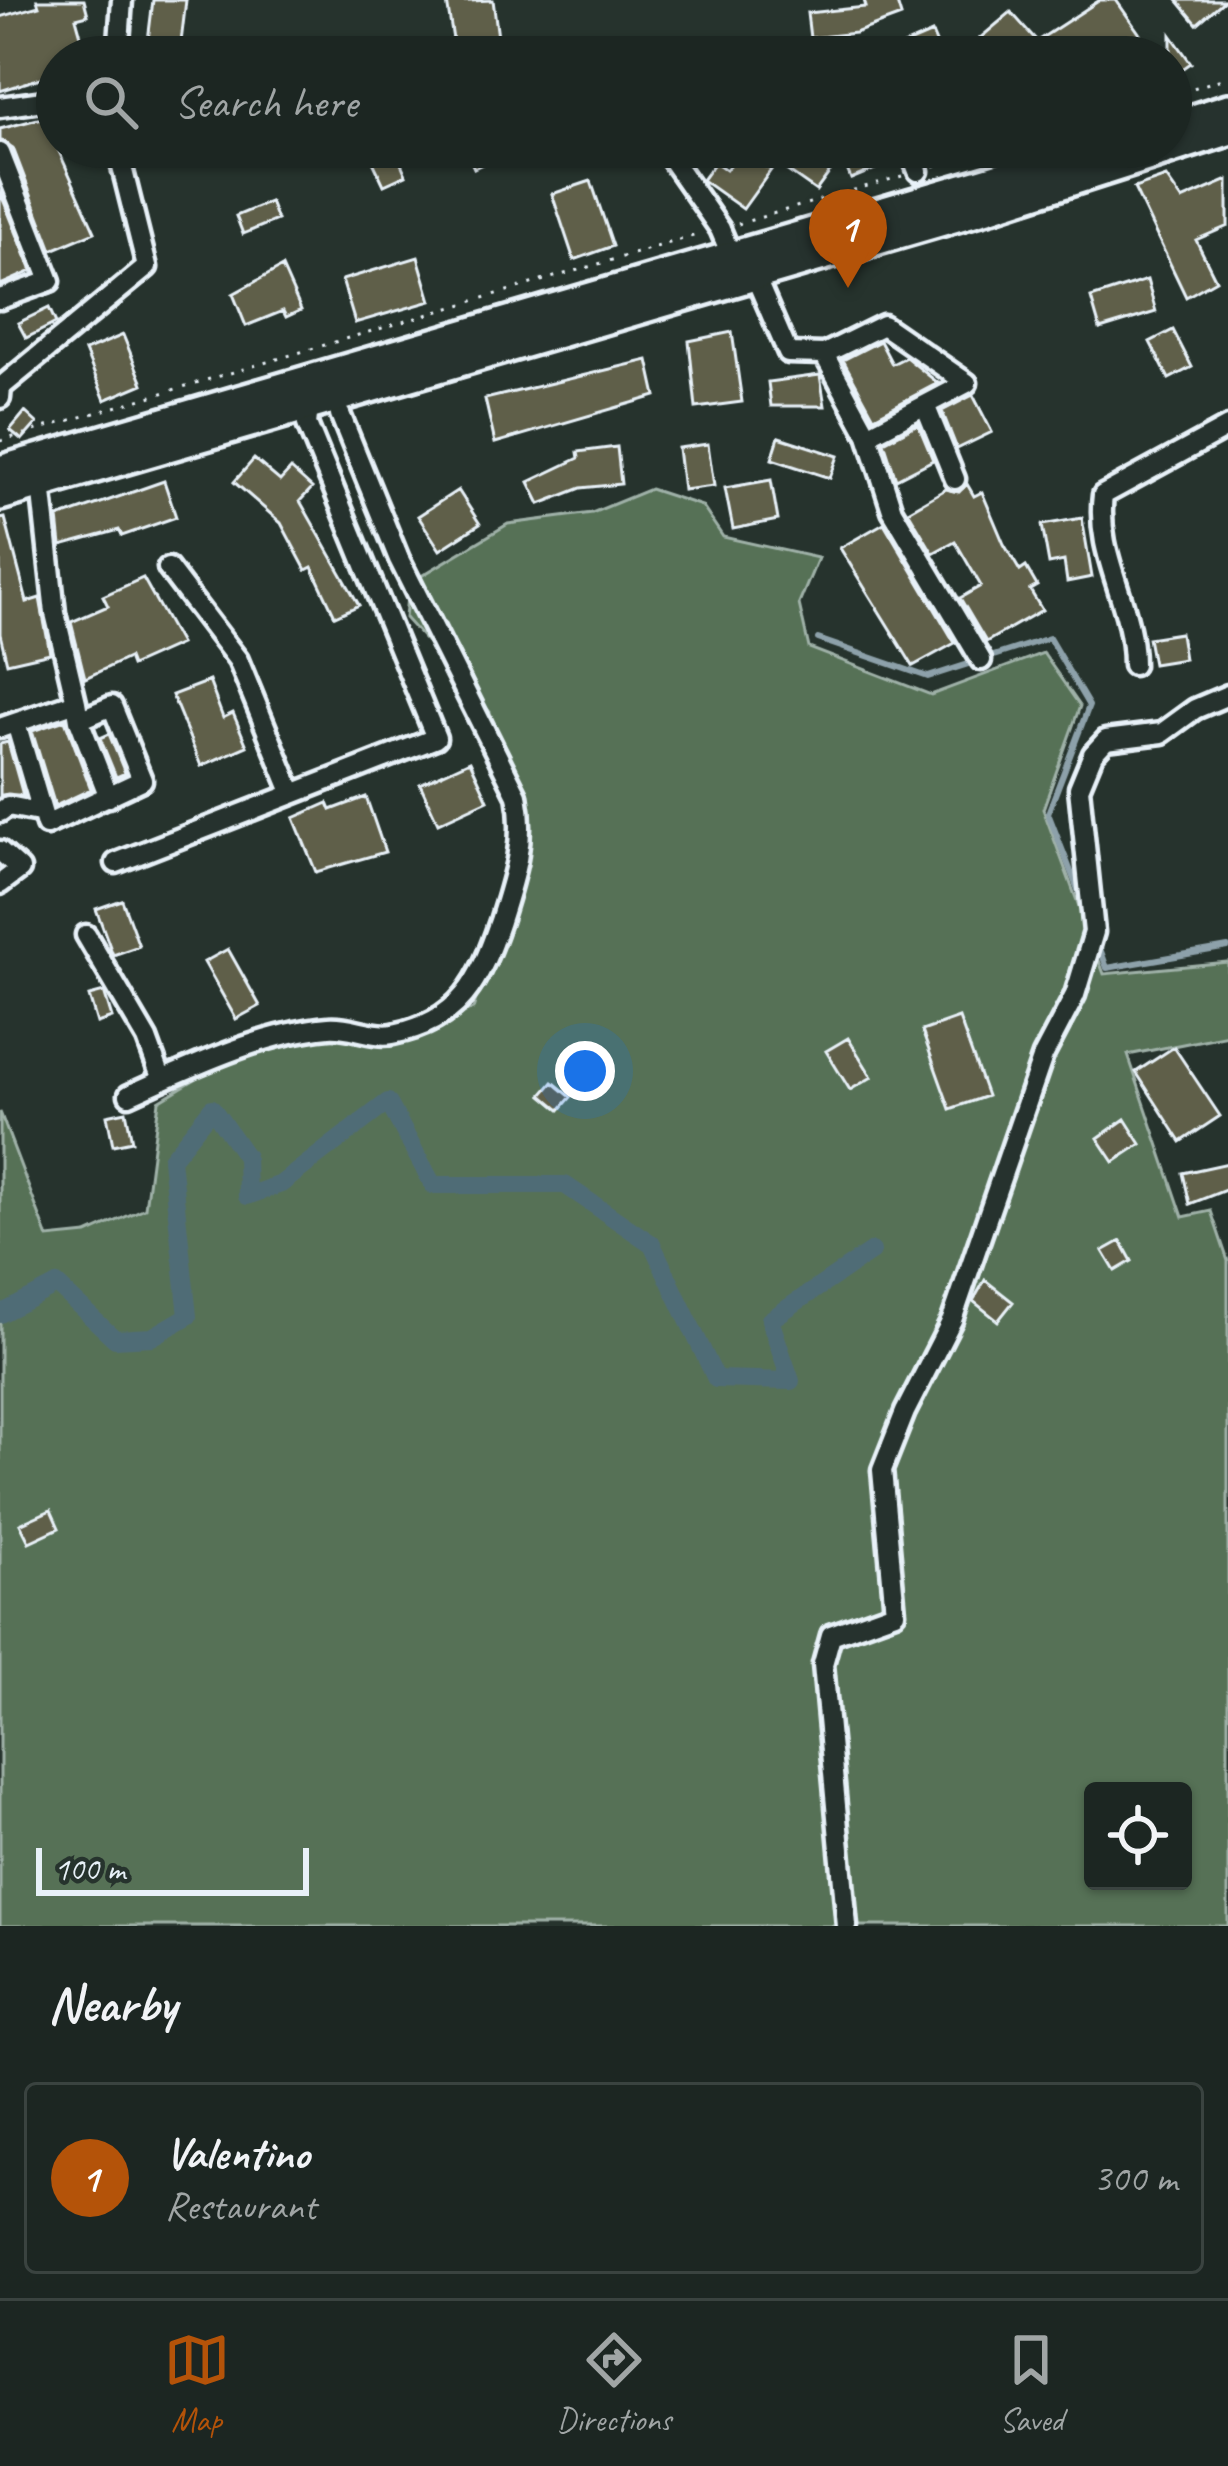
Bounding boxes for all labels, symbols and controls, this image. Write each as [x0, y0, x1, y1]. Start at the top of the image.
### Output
search box [36, 36, 1192, 168]
icon: search [78, 69, 144, 135]
text: Search here [174, 74, 357, 131]
pin: 1 [809, 189, 887, 288]
your location [555, 1041, 615, 1101]
map controls [1084, 1782, 1192, 1890]
button: locate [1084, 1782, 1192, 1890]
scale bar [36, 1842, 309, 1895]
text: 100 m [54, 1848, 125, 1890]
text: Nearby [48, 1972, 176, 2036]
text: Valentino [165, 2125, 309, 2182]
text: 1 [81, 2154, 99, 2203]
text: 300 m [1093, 2154, 1177, 2203]
text: Restaurant [165, 2182, 316, 2231]
tab: Map [164, 2327, 230, 2441]
tab: Directions [557, 2327, 671, 2441]
tab: Saved [998, 2327, 1064, 2441]

